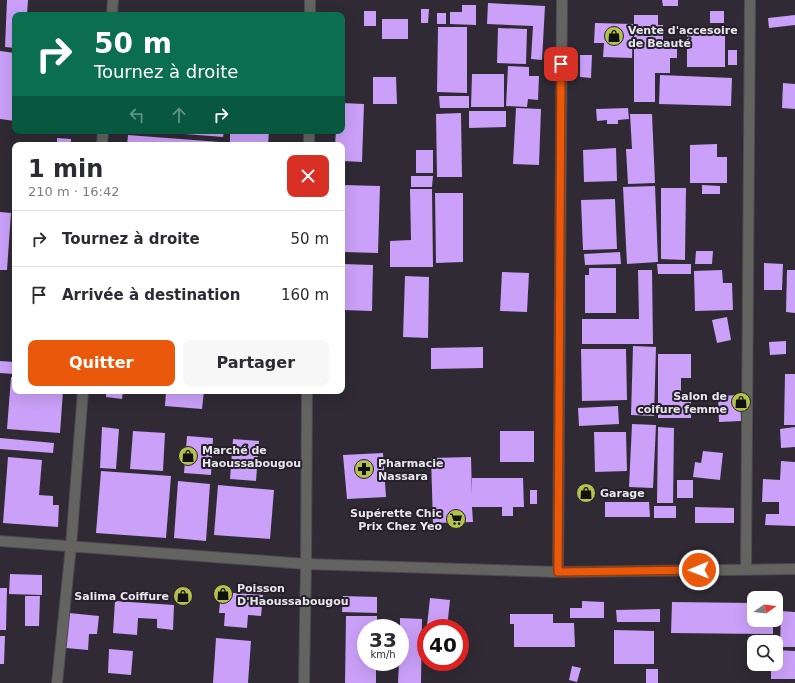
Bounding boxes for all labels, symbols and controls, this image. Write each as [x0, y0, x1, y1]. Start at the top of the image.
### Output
place label: Vente d'accesoire de Beauté [628, 24, 738, 50]
shop icon: Vente d'accesoire de Beauté [603, 25, 625, 47]
text: 50 m [94, 27, 172, 60]
icon: right [28, 28, 80, 80]
pin [544, 47, 578, 81]
icon: arrive [550, 53, 572, 75]
text: Tournez à droite [94, 61, 238, 82]
icon: left [126, 104, 148, 126]
icon: ahead [168, 104, 190, 126]
icon: right [210, 104, 232, 126]
text: 1 min [28, 155, 103, 183]
button: close [287, 155, 329, 197]
text: 210 m · 16:42 [28, 184, 119, 199]
icon: right [28, 228, 50, 250]
text: Tournez à droite [62, 230, 200, 248]
text: 50 m [291, 230, 329, 248]
icon: arrive [28, 284, 50, 306]
text: Arrivée à destination [62, 286, 240, 304]
text: 160 m [281, 286, 329, 304]
button: Quitter [28, 340, 175, 386]
button: Partager [183, 340, 329, 386]
place label: Salon de coifure femme [637, 390, 727, 416]
shop icon: Salon de coifure femme [730, 391, 752, 413]
place label: Marché de Haoussabougou [202, 444, 301, 470]
shop icon: Marché de Haoussabougou [177, 445, 199, 467]
place label: Pharmacie Nassara [378, 457, 443, 483]
pharmacy icon: Pharmacie Nassara [353, 458, 375, 480]
shop icon: Garage [575, 482, 597, 504]
place label: Garage [600, 487, 645, 500]
place label: Supérette Chic Prix Chez Yeo [350, 507, 442, 533]
supermarket icon: Supérette Chic Prix Chez Yeo [445, 508, 467, 530]
position arrow [678, 549, 720, 591]
place label: Poisson D'Haoussabougou [237, 582, 349, 608]
shop icon: Poisson D'Haoussabougou [212, 583, 234, 605]
shop icon: Salima Coiffure [172, 585, 194, 607]
place label: Salima Coiffure [74, 590, 169, 603]
north arrow [747, 591, 783, 627]
map controls [747, 591, 783, 671]
speed limit sign: 40 [417, 619, 469, 671]
text: 33 [369, 628, 397, 652]
button: search [747, 635, 783, 671]
text: km/h [370, 649, 396, 660]

